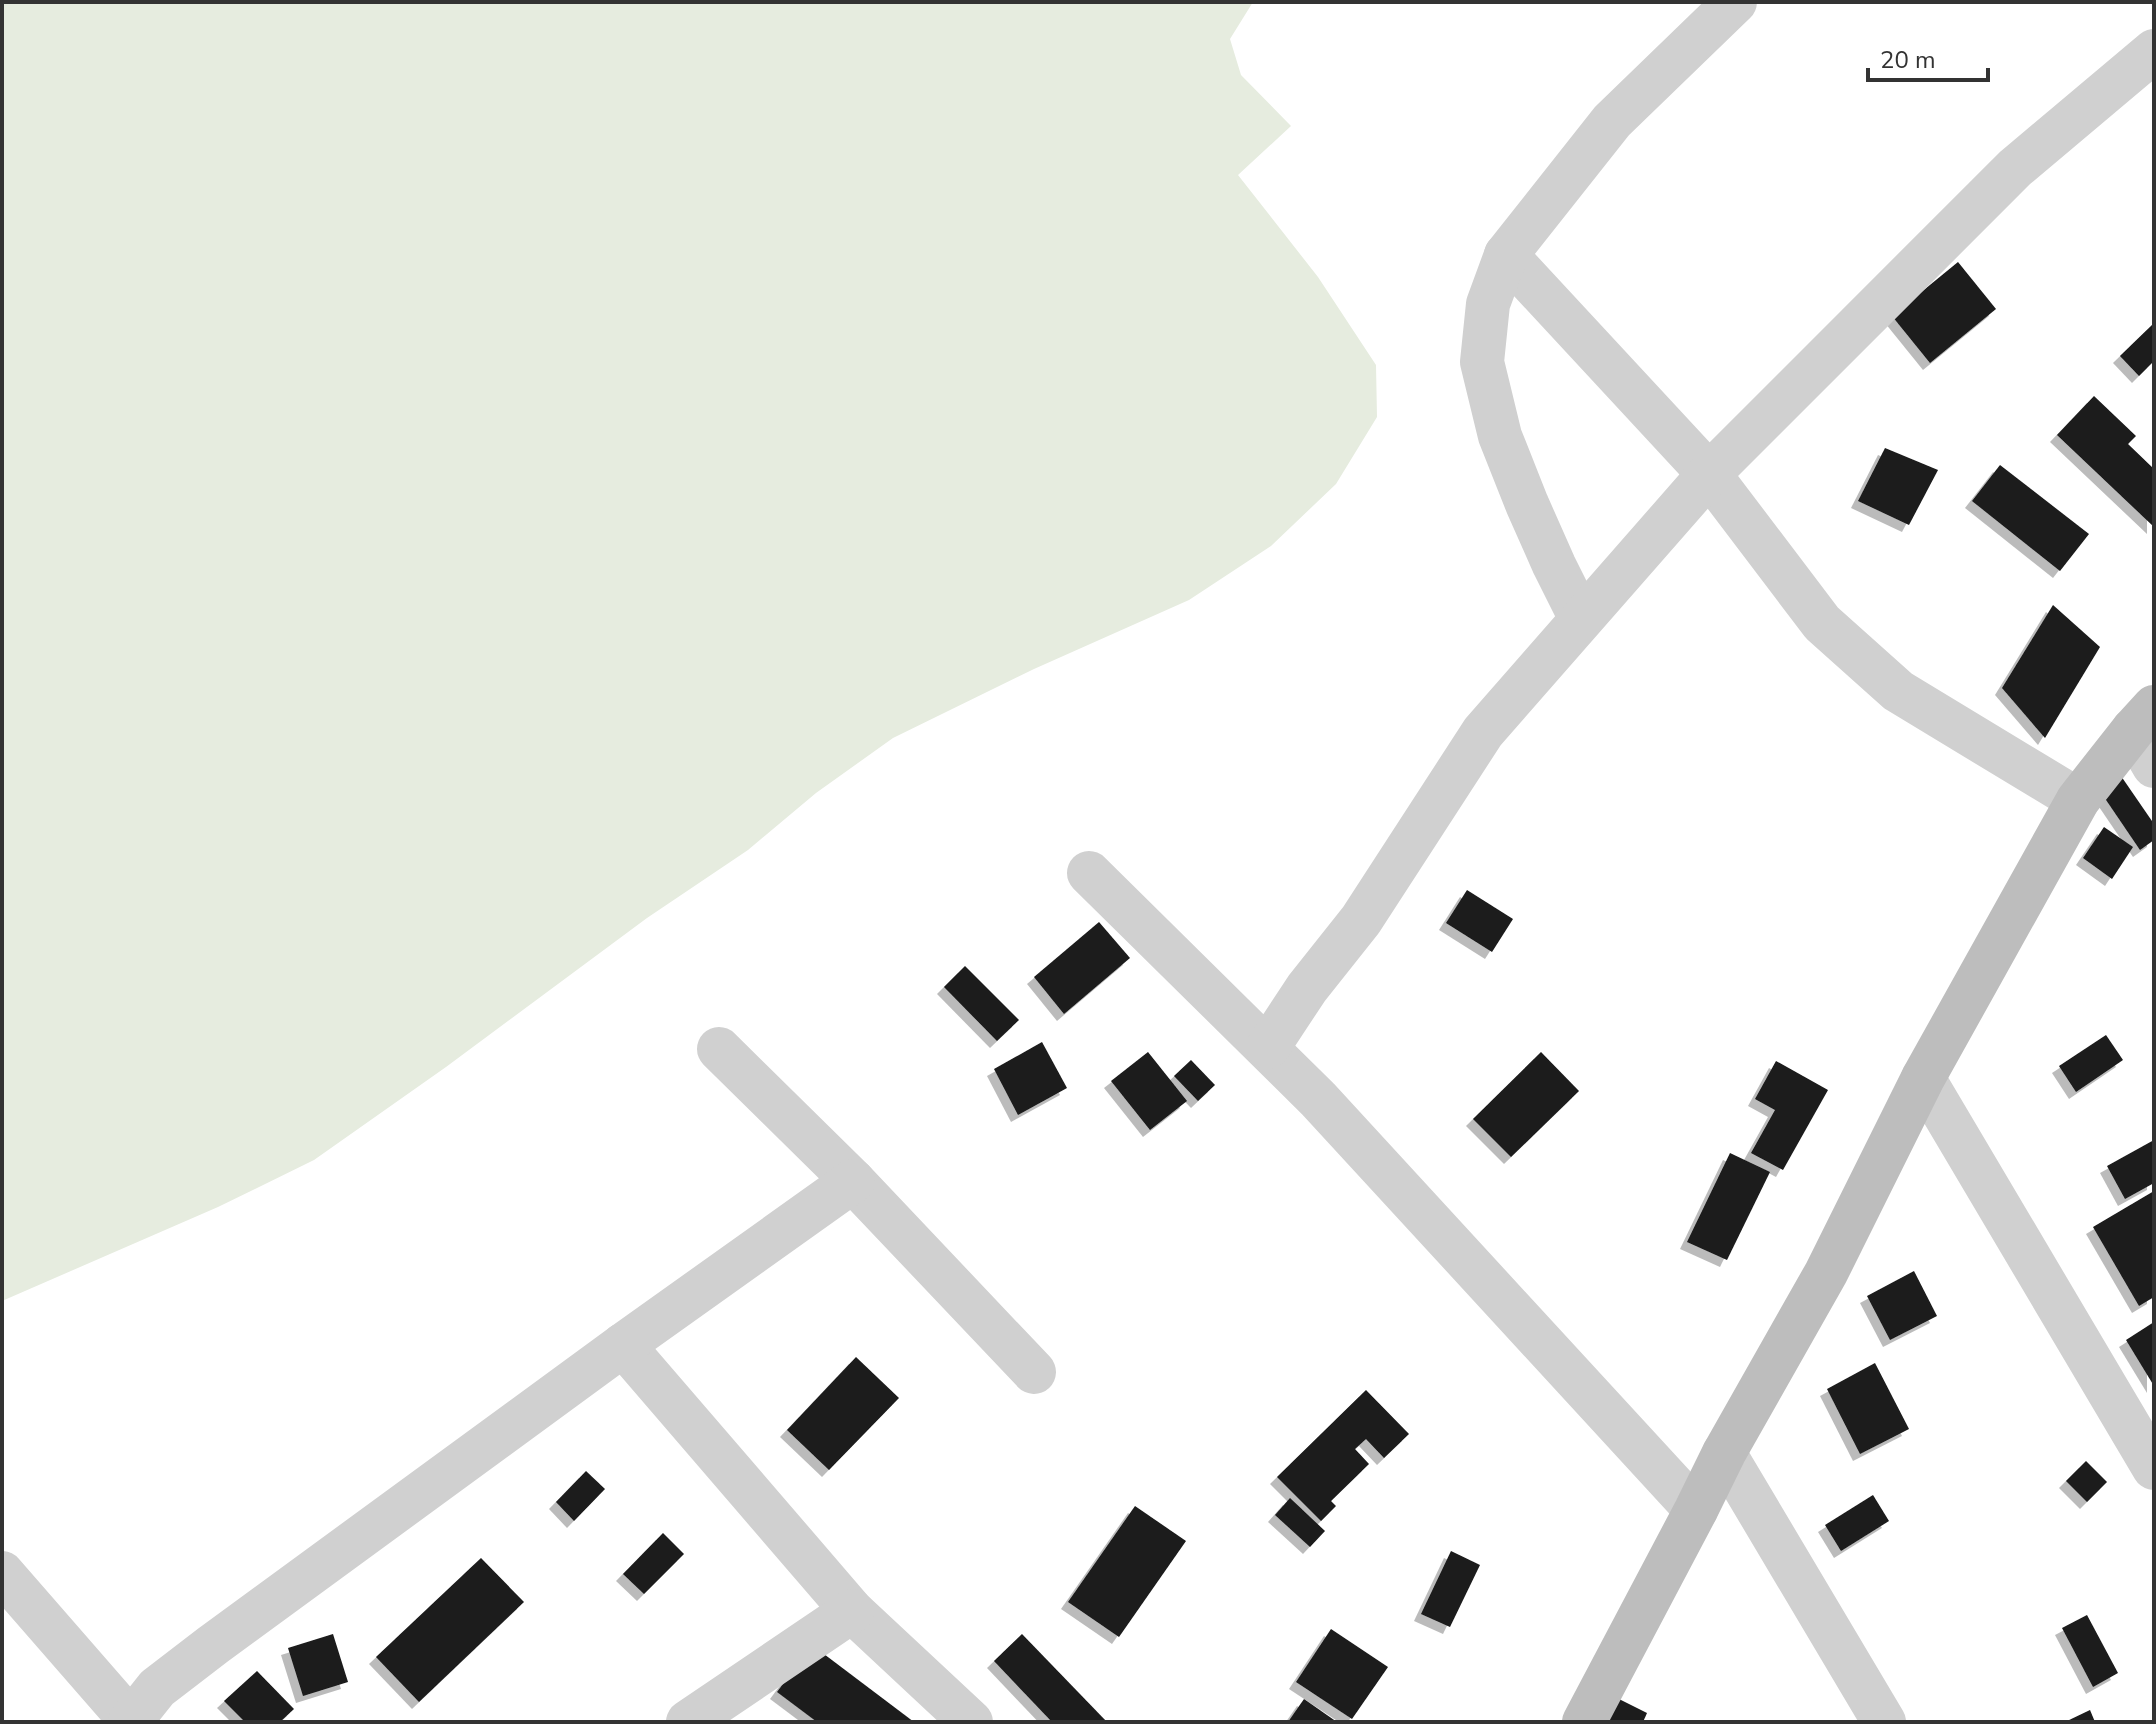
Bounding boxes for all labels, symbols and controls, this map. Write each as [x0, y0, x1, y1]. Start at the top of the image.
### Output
scale bar [1868, 32, 1988, 82]
text: 20 m [1880, 44, 1936, 76]

